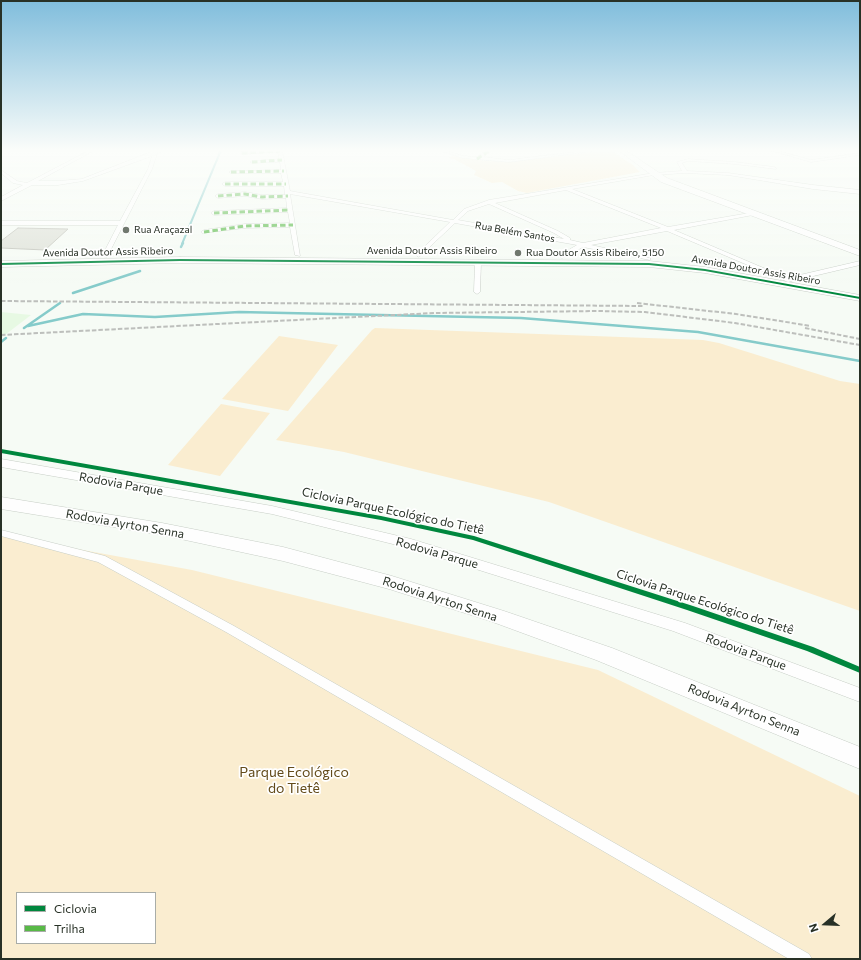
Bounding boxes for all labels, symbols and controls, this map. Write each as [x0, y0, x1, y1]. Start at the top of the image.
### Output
street label: Rua Belém Santos [474, 219, 556, 245]
place label: Rua Araçazal [134, 224, 192, 236]
marker: Rua Araçazal [121, 225, 131, 235]
street label: Avenida Doutor Assis Ribeiro [43, 245, 173, 259]
street label: Avenida Doutor Assis Ribeiro [367, 245, 497, 257]
place label: Rua Doutor Assis Ribeiro, 5150 [526, 247, 664, 259]
marker: Rua Doutor Assis Ribeiro, 5150 [513, 248, 523, 258]
street label: Avenida Doutor Assis Ribeiro [691, 253, 821, 287]
street label: Rodovia Parque [78, 470, 164, 498]
street label: Ciclovia Parque Ecológico do Tietê [301, 485, 485, 537]
street label: Rodovia Ayrton Senna [65, 506, 185, 542]
street label: Rodovia Parque [394, 534, 480, 572]
street label: Ciclovia Parque Ecológico do Tietê [614, 566, 796, 638]
street label: Rodovia Ayrton Senna [381, 574, 499, 624]
street label: Rodovia Parque [704, 631, 788, 673]
street label: Rodovia Ayrton Senna [686, 681, 802, 739]
park label: Parque Ecológico do Tietê [239, 764, 349, 796]
legend [16, 892, 156, 944]
text: Ciclovia [54, 901, 97, 915]
north arrow [805, 904, 845, 944]
text: Trilha [54, 921, 85, 935]
text: N [806, 922, 821, 934]

